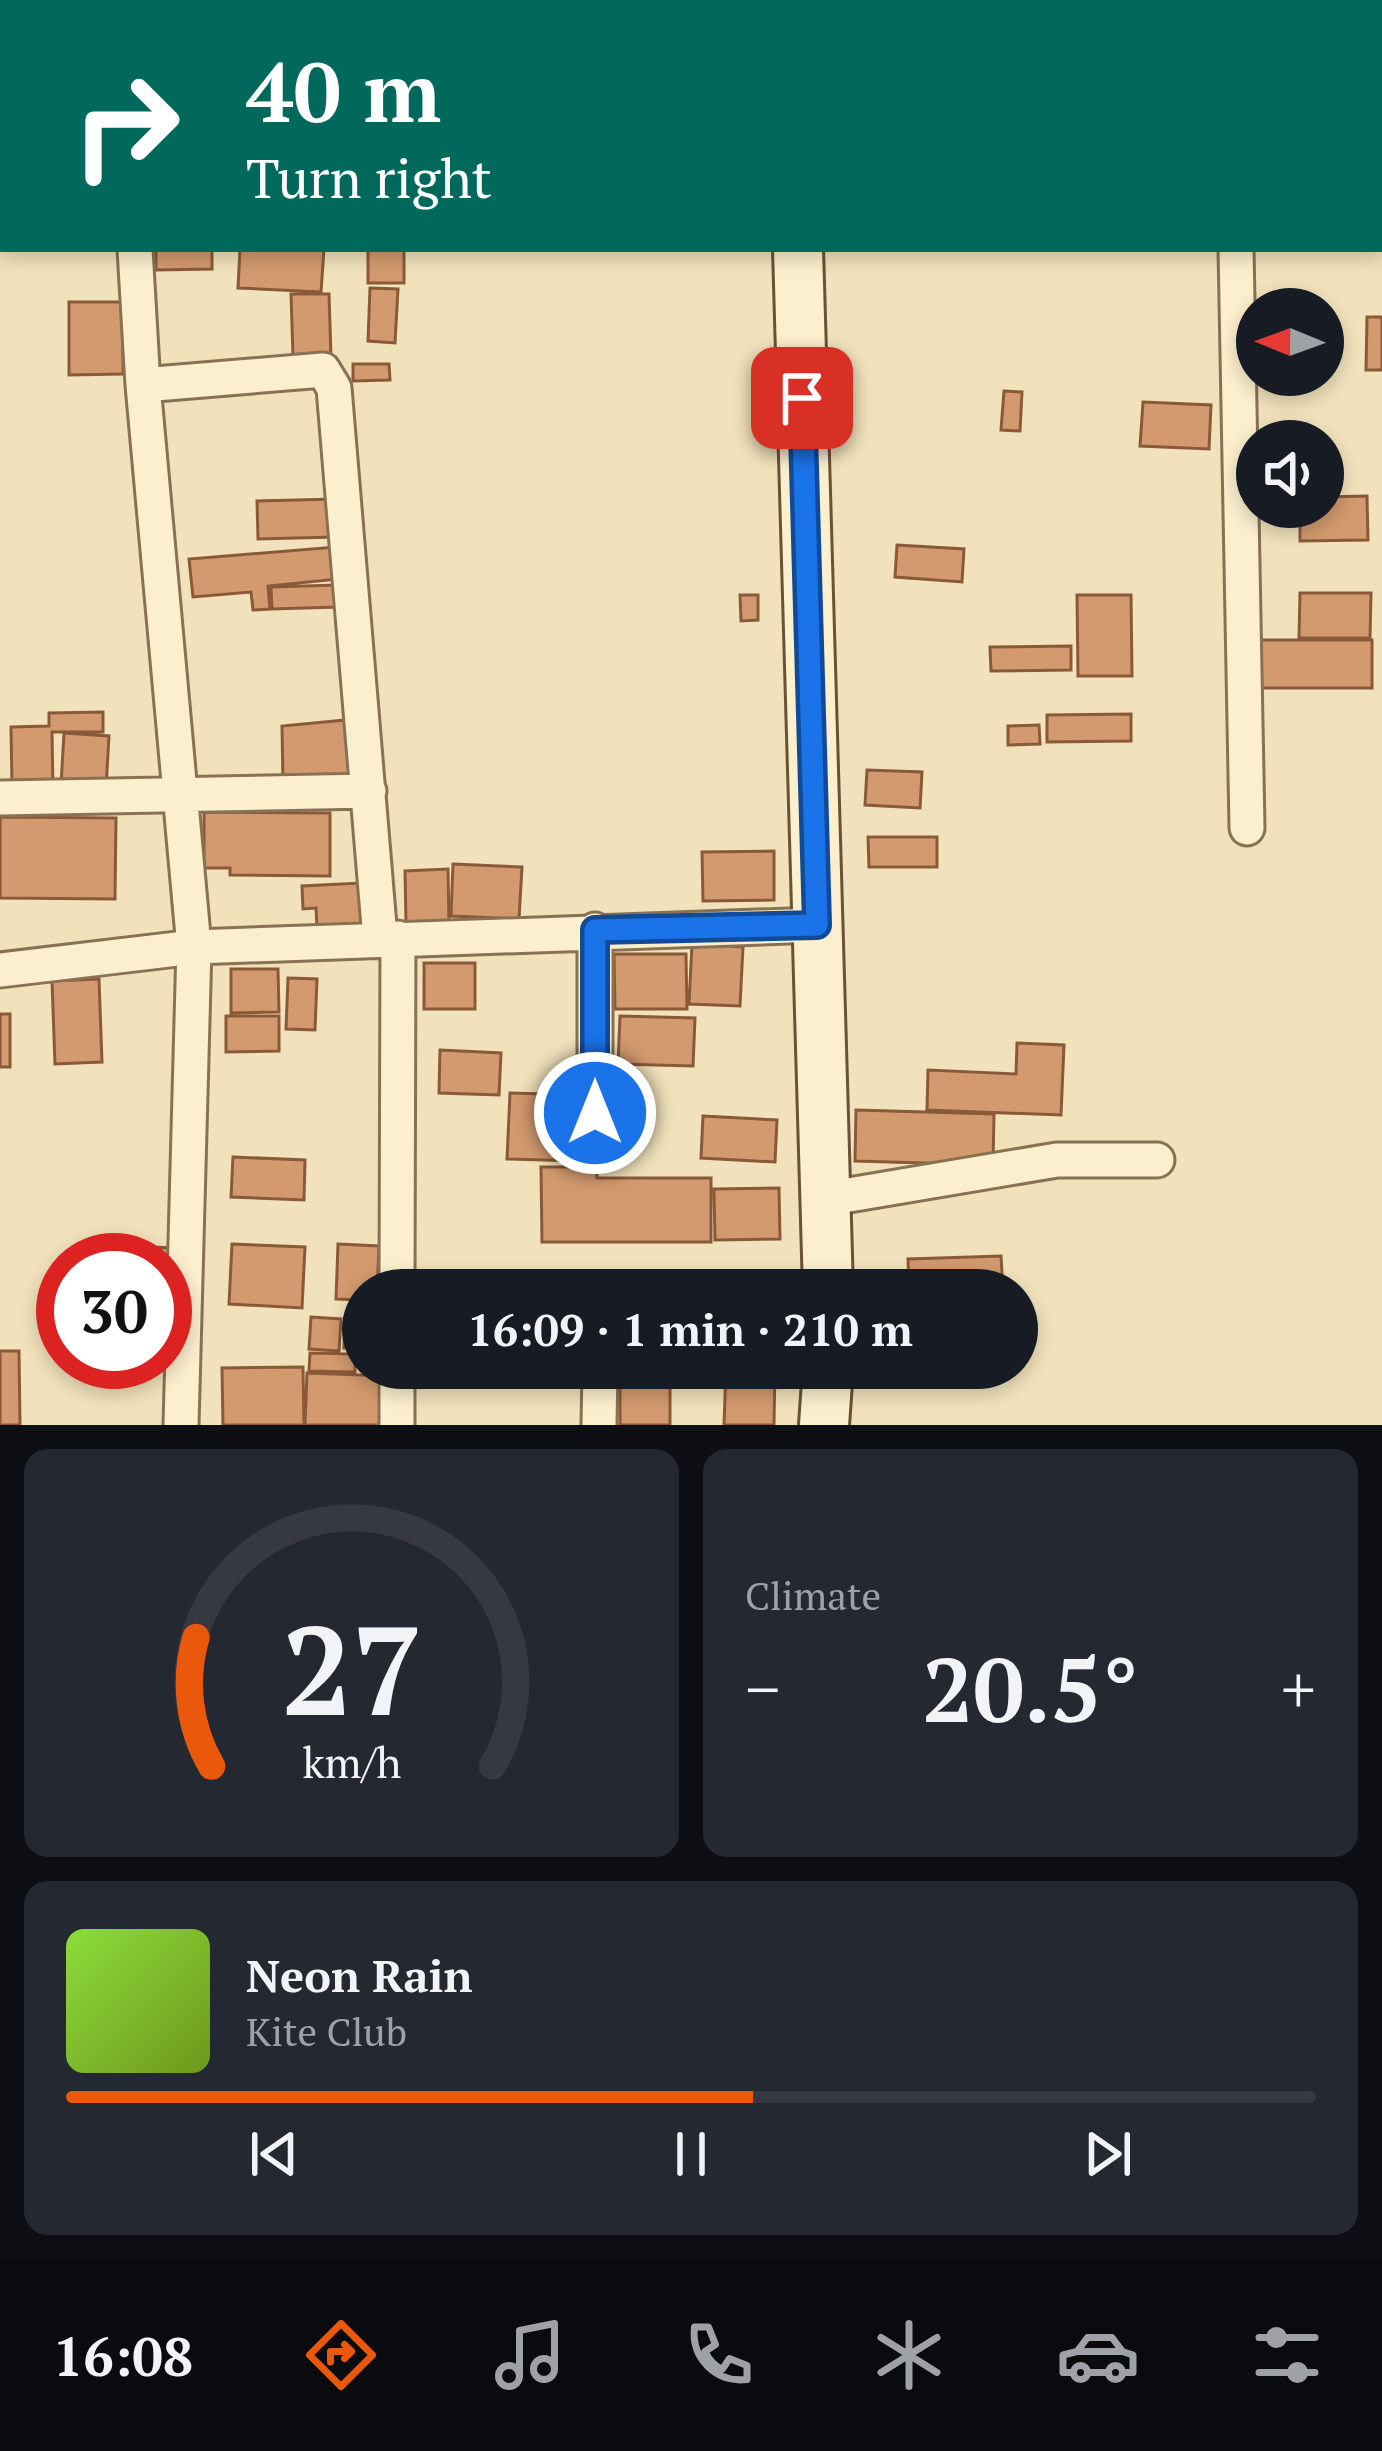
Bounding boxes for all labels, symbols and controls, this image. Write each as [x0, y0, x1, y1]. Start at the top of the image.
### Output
text: 40 m [246, 35, 441, 146]
icon: right [48, 48, 204, 204]
text: Turn right [246, 142, 492, 213]
north arrow [1236, 288, 1344, 396]
map controls [1236, 288, 1344, 528]
pin [751, 347, 853, 449]
icon: arrive [769, 365, 835, 431]
button: sound [1236, 420, 1344, 528]
position arrow [532, 1050, 658, 1176]
speed limit sign: 30 [36, 1233, 192, 1389]
text: 16:09 · 1 min · 210 m [467, 1299, 913, 1359]
text: Climate [745, 1569, 881, 1621]
text: 27 [281, 1585, 422, 1751]
text: 20.5° [922, 1628, 1139, 1748]
text: − [745, 1644, 780, 1732]
text: + [1281, 1644, 1316, 1732]
text: km/h [302, 1733, 401, 1790]
text: Neon Rain [246, 1945, 473, 2005]
text: Kite Club [246, 2005, 407, 2057]
icon: previous [241, 2121, 307, 2187]
icon: pause [658, 2121, 724, 2187]
icon: next [1075, 2121, 1141, 2187]
icon: directions [299, 2313, 383, 2397]
icon: music [488, 2313, 572, 2397]
icon: phone [677, 2313, 761, 2397]
icon: climate [867, 2313, 951, 2397]
icon: car [1056, 2313, 1140, 2397]
icon: filters [1245, 2313, 1329, 2397]
text: 16:08 [53, 2320, 193, 2391]

